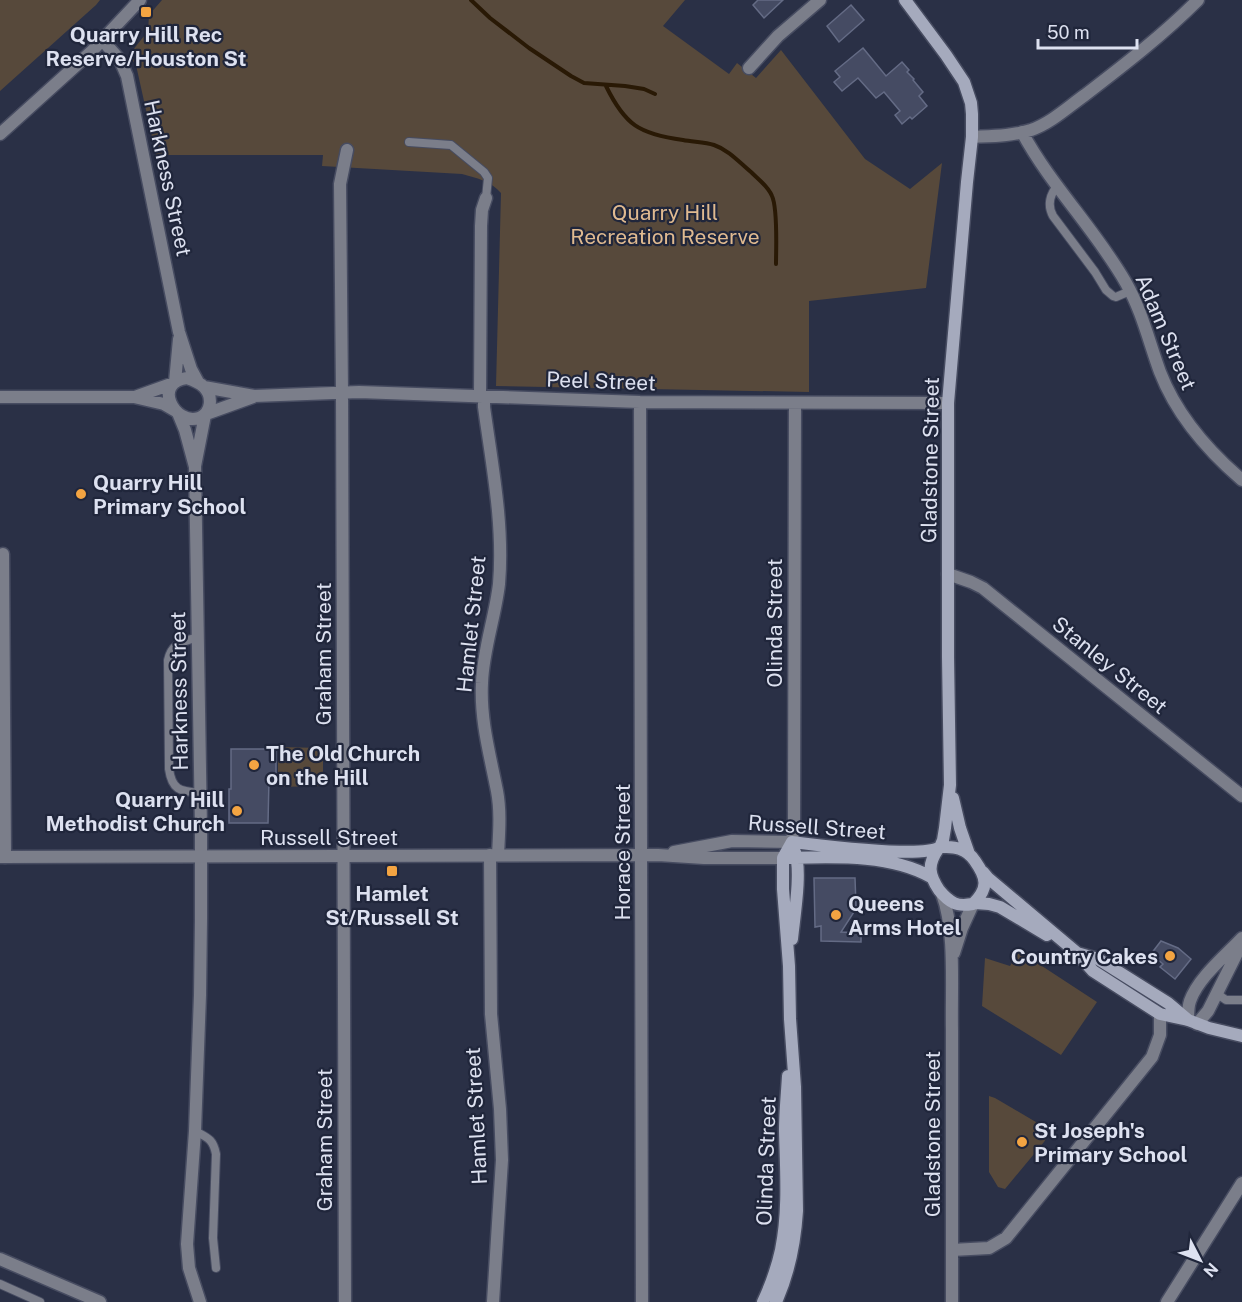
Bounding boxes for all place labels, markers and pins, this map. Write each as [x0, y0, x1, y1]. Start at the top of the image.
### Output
marker: Quarry Hill Rec Reserve/Houston St [139, 5, 153, 19]
place label: Quarry Hill Rec Reserve/Houston St [45, 22, 247, 71]
place label: Quarry Hill Primary School [93, 470, 246, 519]
marker: Quarry Hill Primary School [74, 487, 88, 501]
place label: The Old Church on the Hill [266, 741, 420, 790]
marker: The Old Church on the Hill [247, 758, 261, 772]
place label: Quarry Hill Methodist Church [45, 787, 225, 836]
marker: Quarry Hill Methodist Church [230, 804, 244, 818]
marker: Hamlet St/Russell St [385, 864, 399, 878]
place label: Hamlet St/Russell St [325, 881, 459, 930]
place label: Queens Arms Hotel [848, 891, 961, 940]
marker: Queens Arms Hotel [829, 908, 843, 922]
place label: Country Cakes [1011, 944, 1158, 969]
marker: Country Cakes [1163, 949, 1177, 963]
place label: St Joseph's Primary School [1034, 1118, 1187, 1167]
marker: St Joseph's Primary School [1015, 1135, 1029, 1149]

